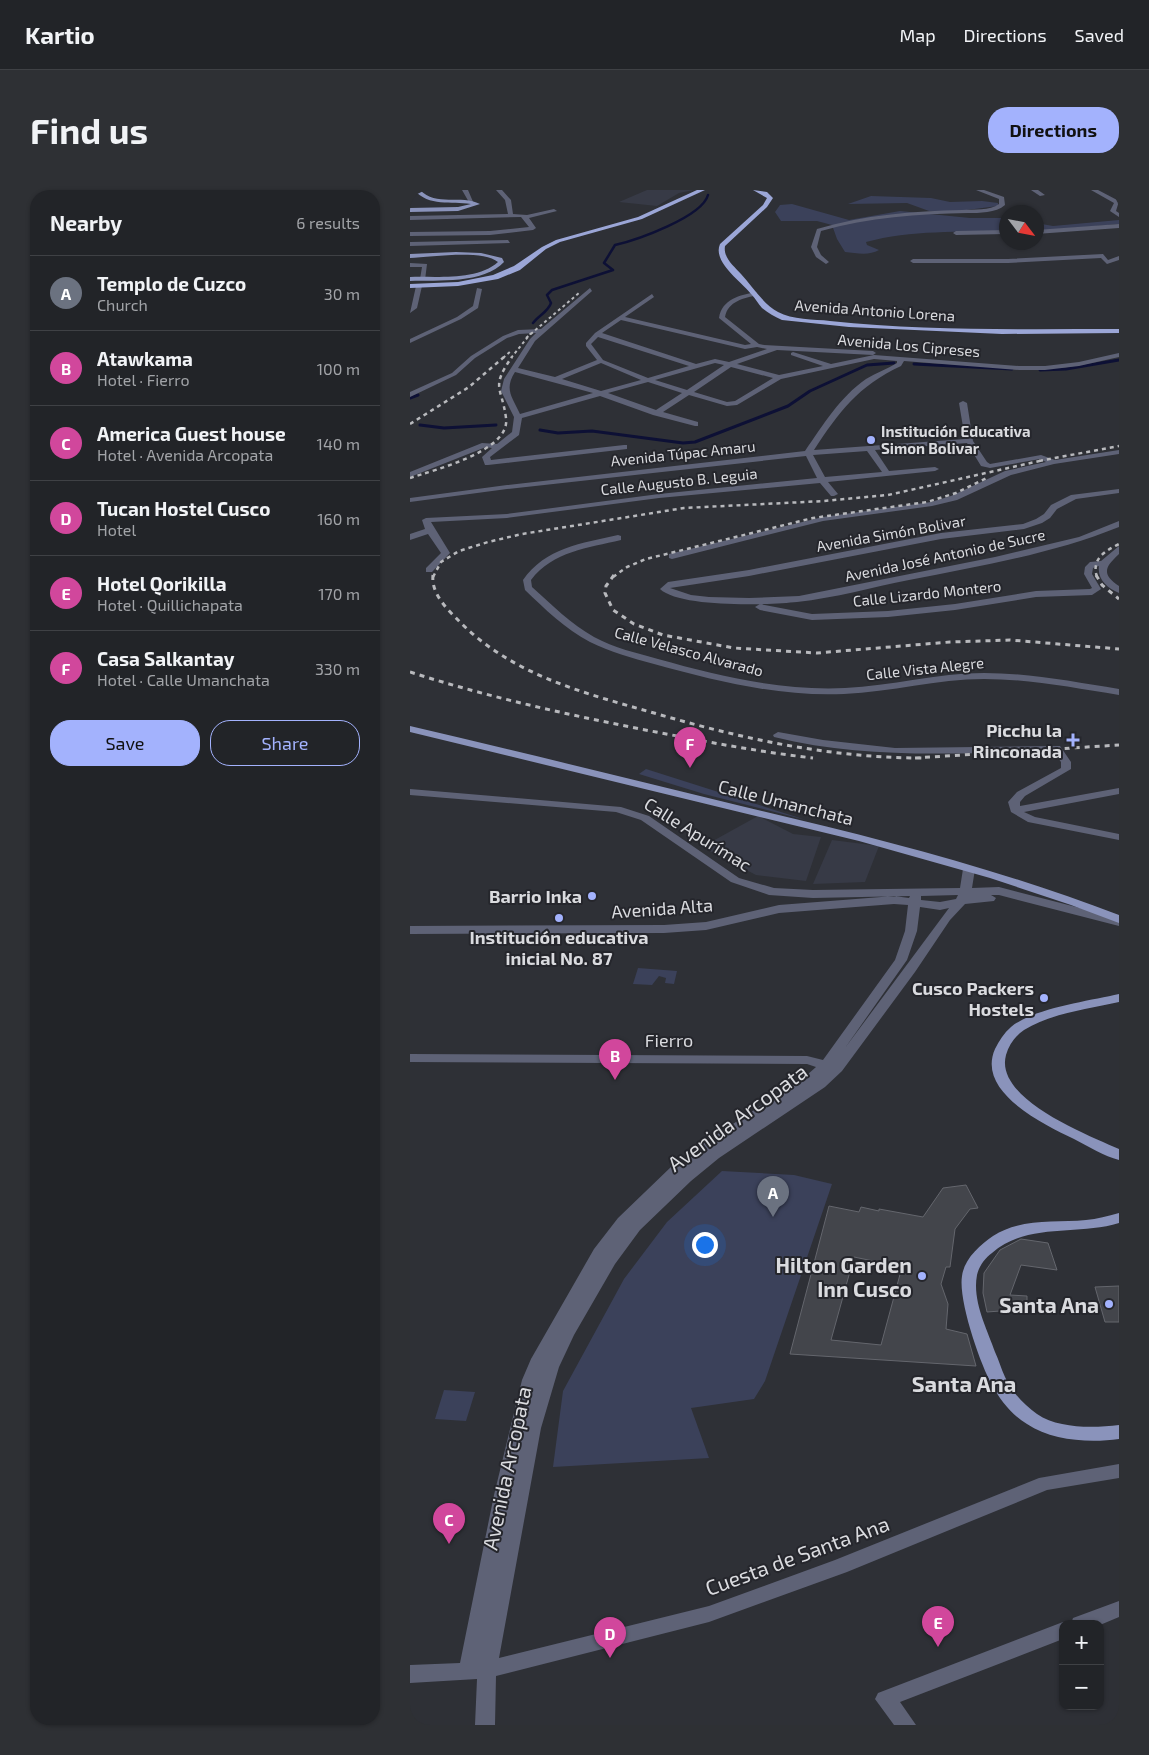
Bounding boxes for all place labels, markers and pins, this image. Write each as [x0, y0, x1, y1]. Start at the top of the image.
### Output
place label: Institución Educativa Simon Bolivar [881, 422, 1031, 457]
marker: Institución Educativa Simon Bolivar [865, 434, 877, 446]
place label: Picchu la Rinconada [973, 719, 1062, 762]
pin: F [674, 727, 706, 768]
marker: Picchu la Rinconada [1066, 733, 1080, 747]
place label: Barrio Inka [489, 885, 582, 907]
marker: Barrio Inka [586, 890, 598, 902]
marker: Institución educativa inicial No. 87 [553, 912, 565, 924]
place label: Institución educativa inicial No. 87 [469, 926, 649, 969]
place label: Cusco Packers Hostels [912, 977, 1034, 1020]
marker: Cusco Packers Hostels [1038, 992, 1050, 1004]
pin: B [599, 1039, 631, 1080]
pin: A [757, 1176, 789, 1217]
place label: Hilton Garden Inn Cusco [775, 1252, 912, 1301]
marker: Hilton Garden Inn Cusco [916, 1270, 928, 1282]
place label: Santa Ana [999, 1292, 1099, 1317]
marker: Santa Ana [1103, 1298, 1115, 1310]
pin: C [433, 1503, 465, 1544]
pin: E [922, 1606, 954, 1647]
pin: D [594, 1617, 626, 1658]

